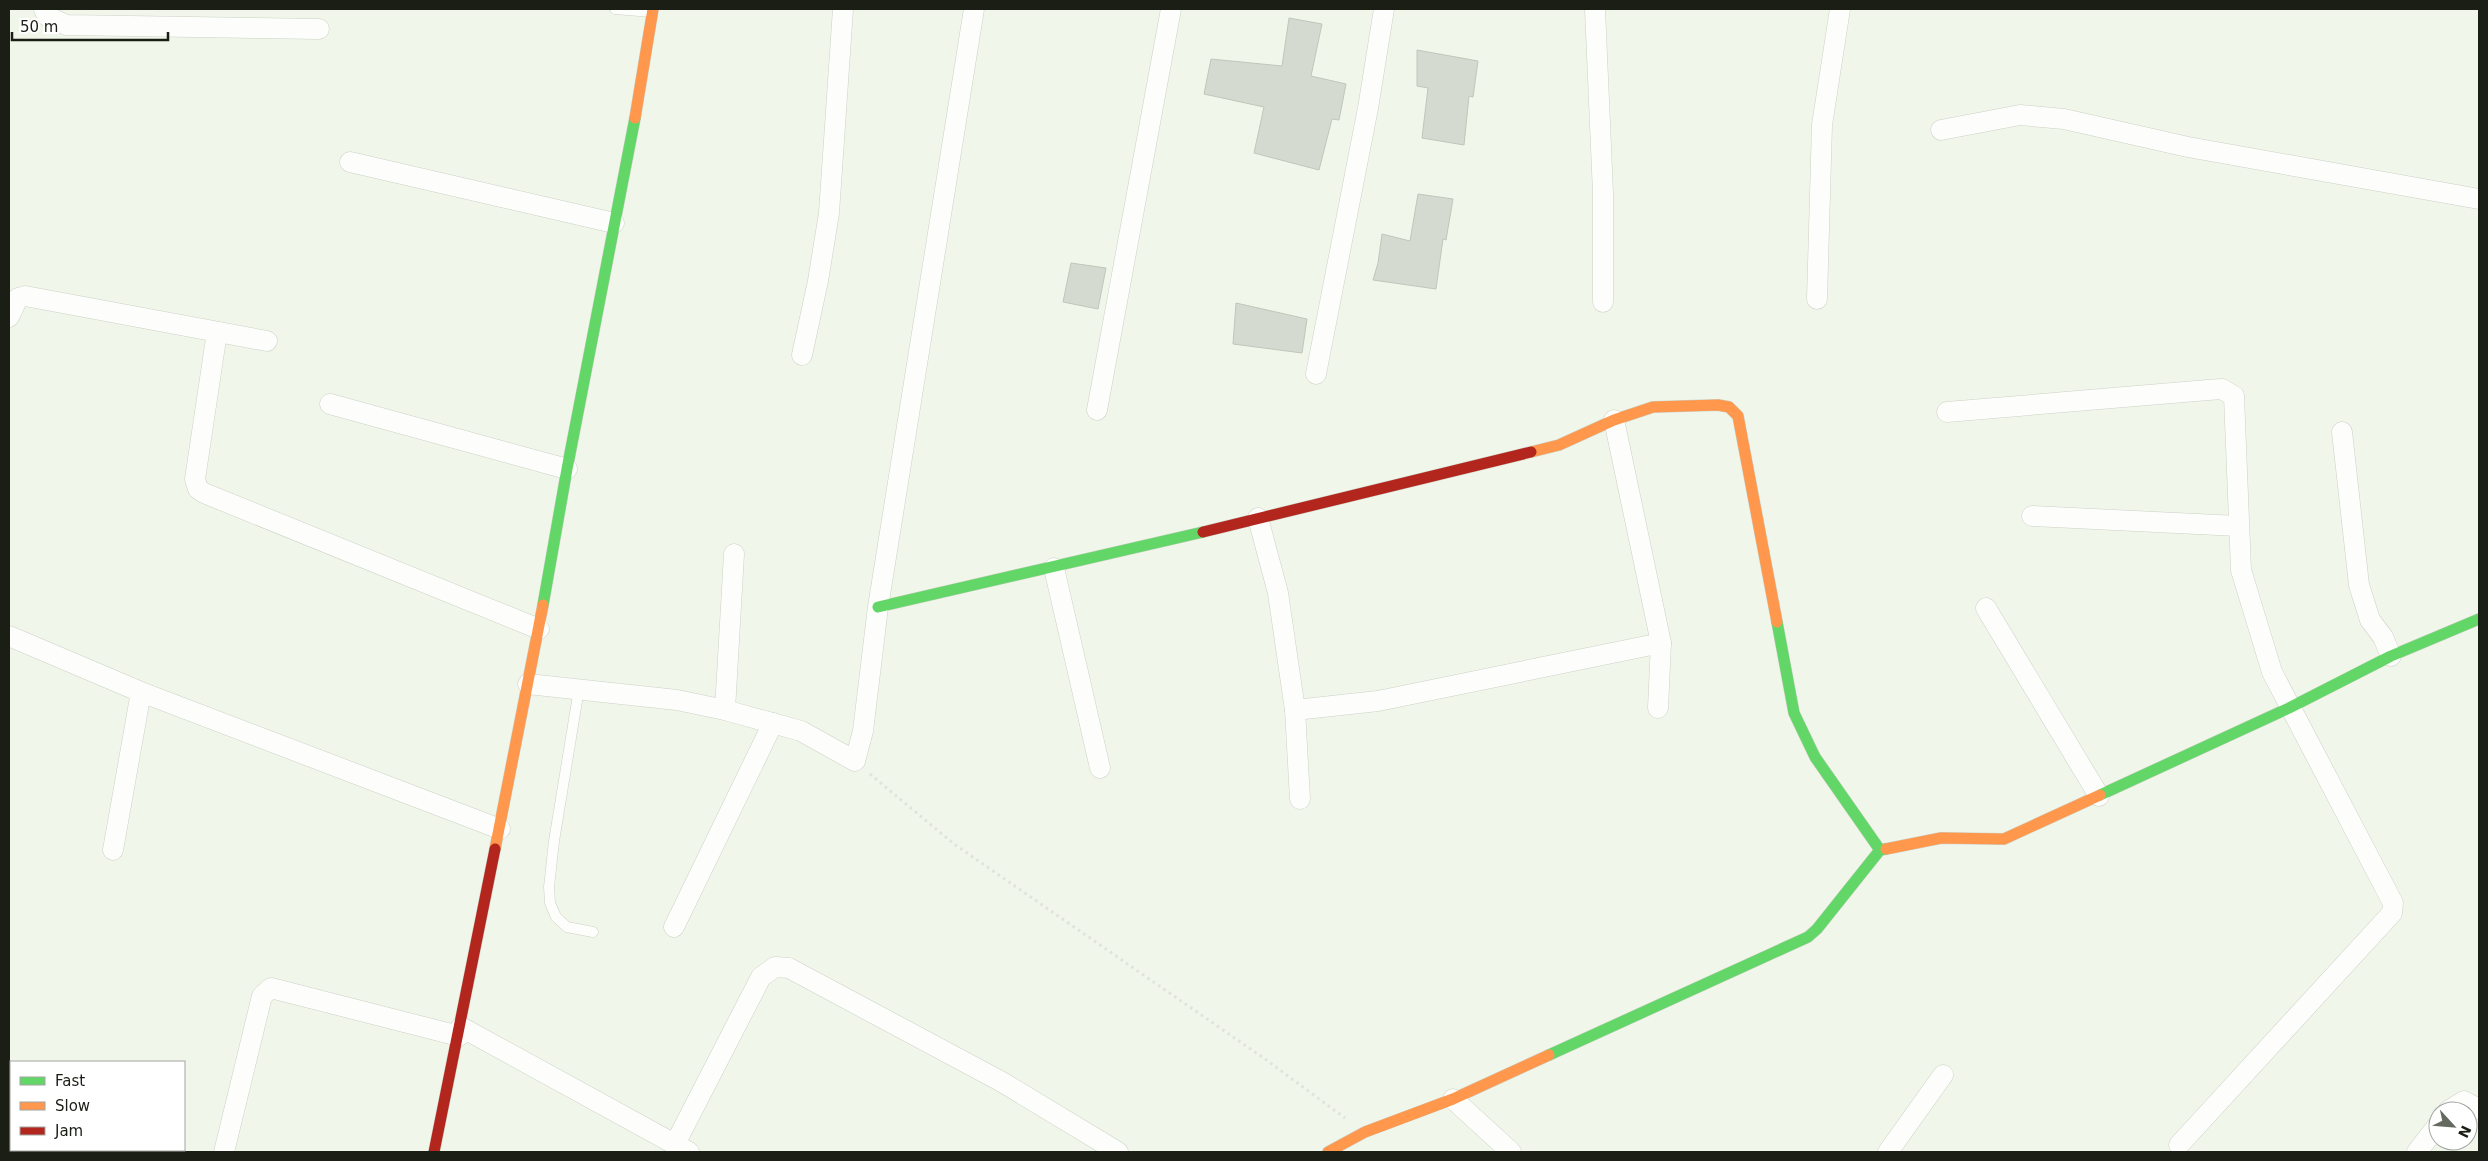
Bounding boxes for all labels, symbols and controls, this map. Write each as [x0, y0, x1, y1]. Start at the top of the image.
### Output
scale bar [12, 10, 169, 42]
text: 50 m [20, 18, 58, 36]
legend [10, 1061, 185, 1151]
text: Fast [55, 1072, 85, 1090]
text: Slow [55, 1097, 90, 1115]
north arrow [2428, 1101, 2478, 1151]
text: Jam [54, 1122, 83, 1140]
text: N [2455, 1123, 2474, 1140]

